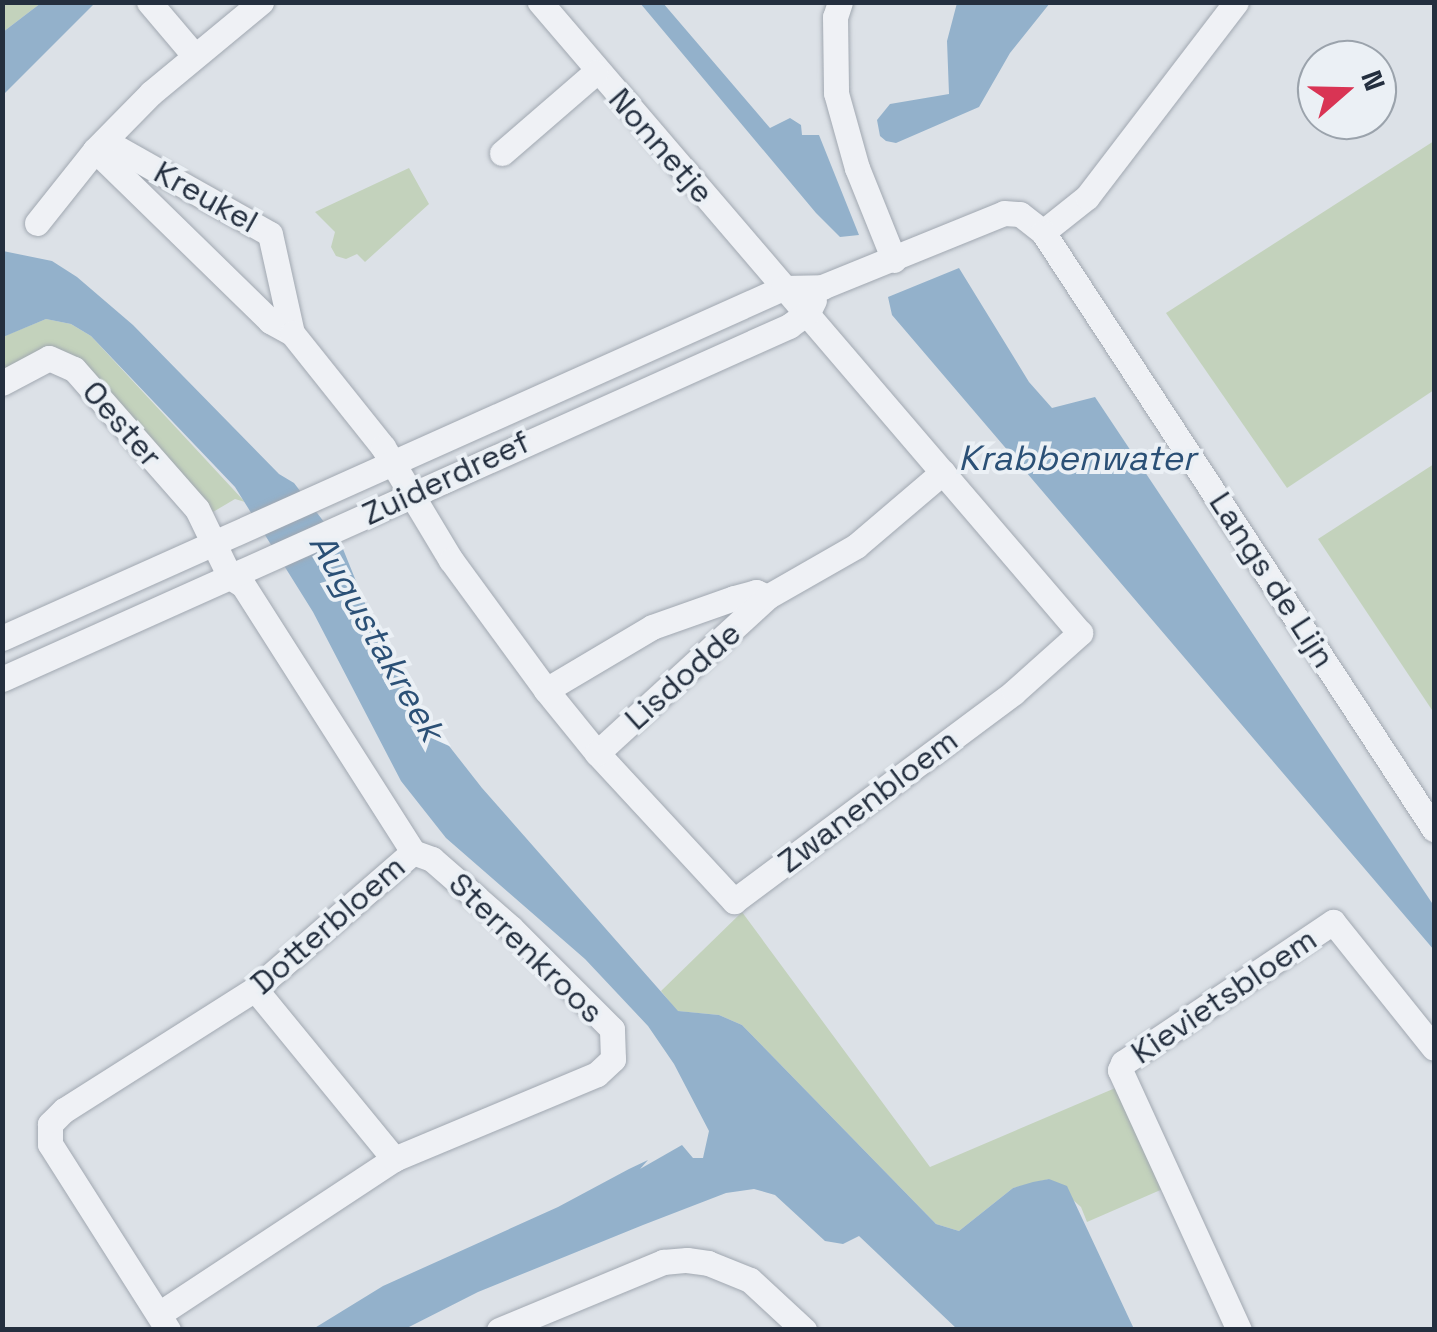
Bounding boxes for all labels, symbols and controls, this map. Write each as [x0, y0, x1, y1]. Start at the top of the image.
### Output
north arrow [1297, 40, 1397, 140]
text: N [1353, 65, 1393, 95]
street label: Nonnetje [601, 81, 721, 211]
street label: Kreukel [147, 153, 265, 241]
street label: Oester [74, 373, 170, 475]
street label: Zuiderdreef [356, 423, 536, 533]
water label: Krabbenwater [958, 437, 1196, 479]
street label: Langs de Lijn [1201, 485, 1343, 675]
water label: Augustakreek [301, 526, 453, 748]
street label: Lisdodde [617, 614, 749, 738]
street label: Zwanenbloem [771, 721, 965, 881]
street label: Dotterbloem [243, 848, 413, 1002]
street label: Sterrenkroos [441, 865, 611, 1031]
street label: Kievietsbloem [1124, 920, 1324, 1072]

